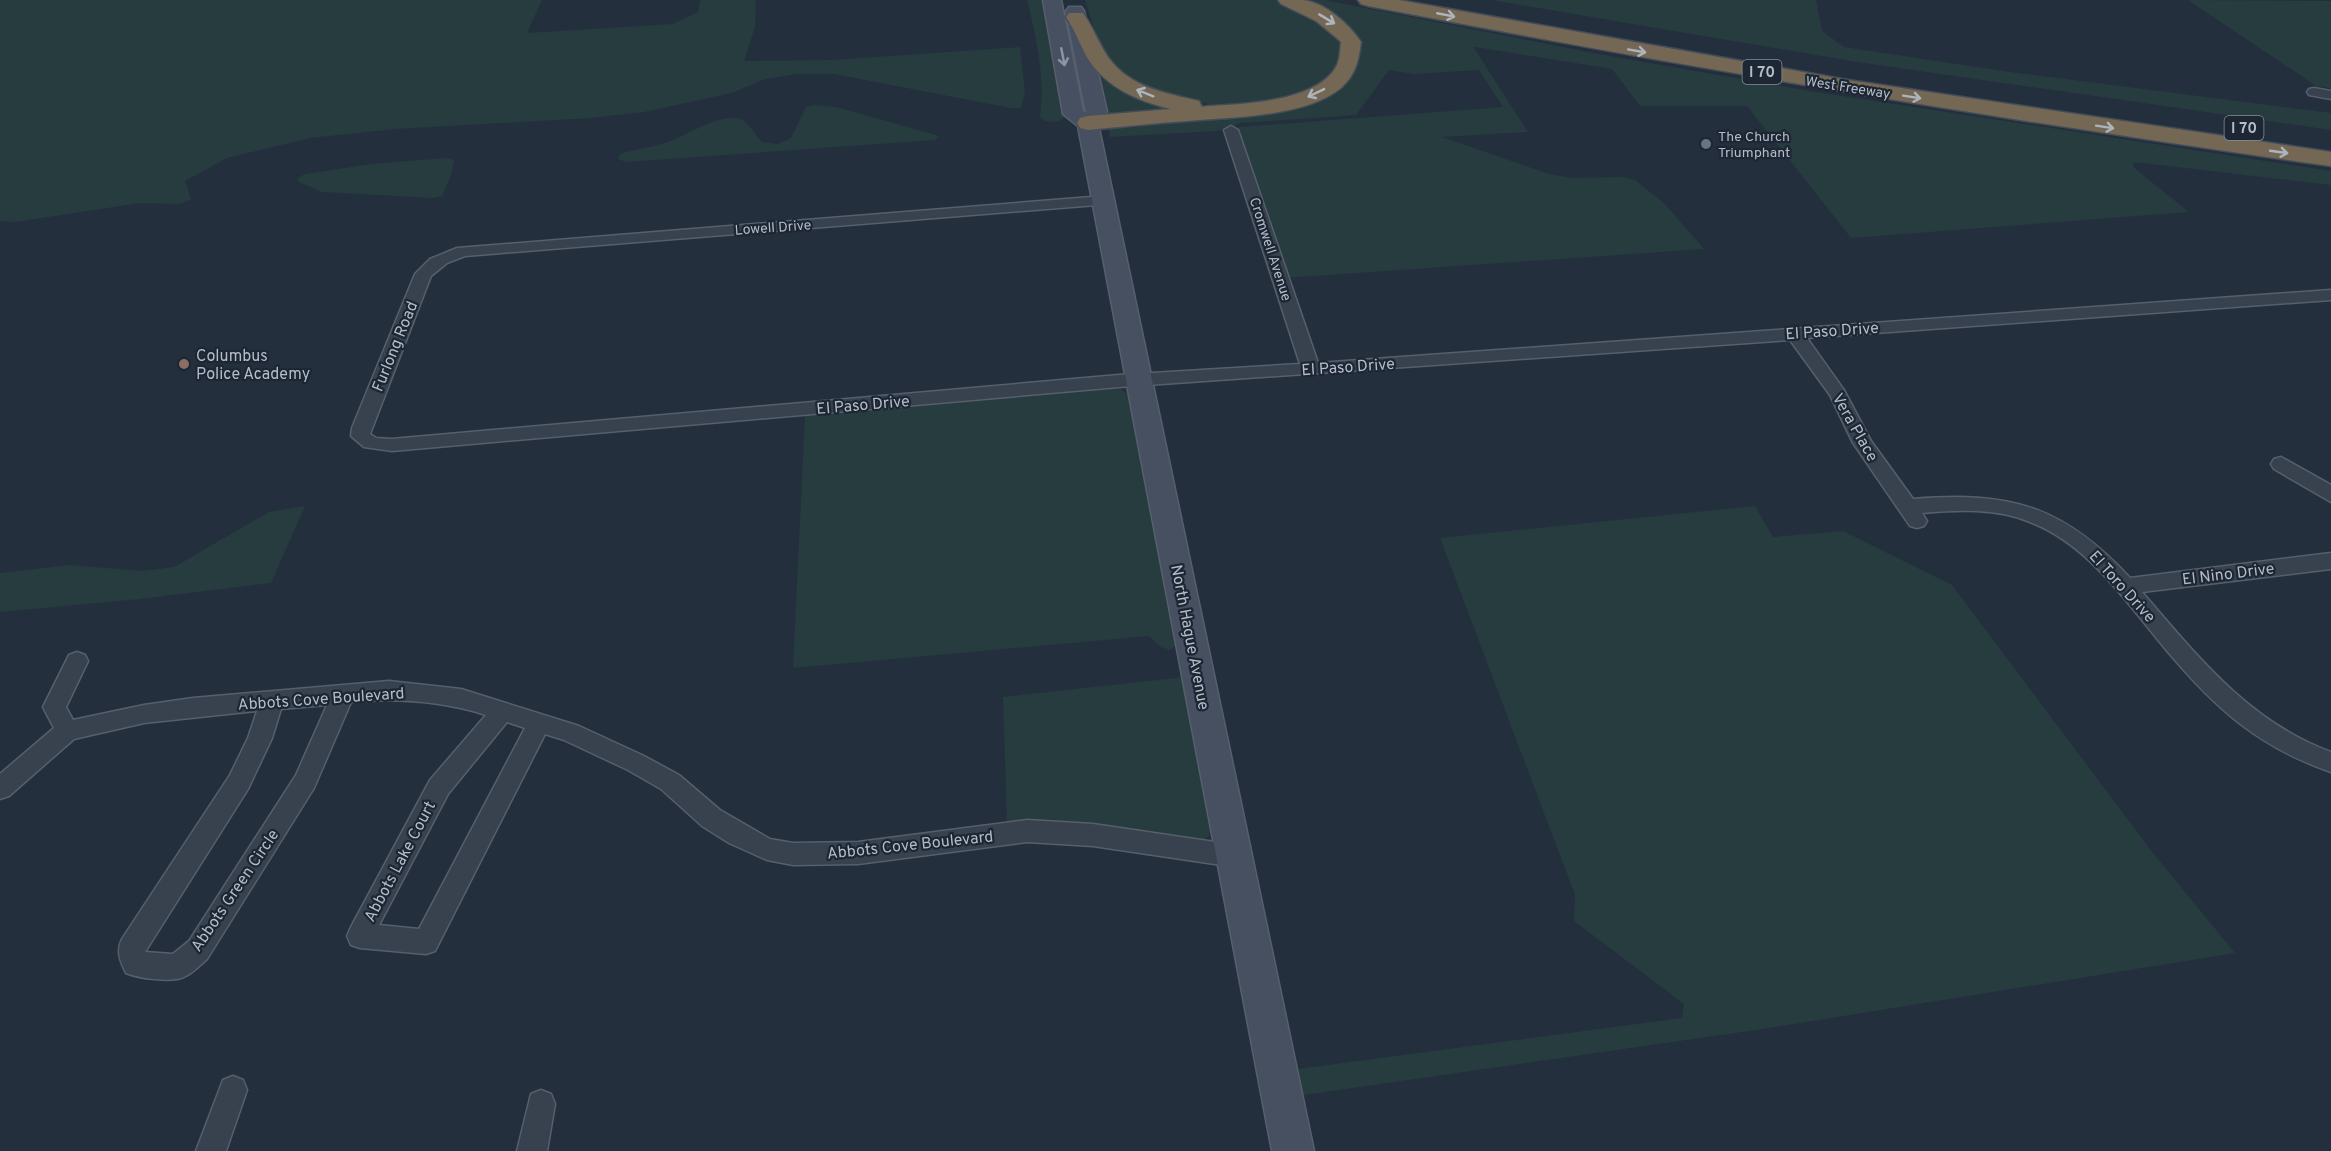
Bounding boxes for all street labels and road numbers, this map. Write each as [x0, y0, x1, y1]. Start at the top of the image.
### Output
road number: I 70 [1742, 60, 1782, 84]
street label: West Freeway [1804, 73, 1891, 104]
road number: I 70 [2224, 116, 2264, 140]
street label: Cromwell Avenue [1245, 196, 1294, 303]
street label: Lowell Drive [734, 217, 812, 240]
street label: Furlong Road [369, 299, 423, 395]
street label: El Paso Drive [1785, 319, 1880, 345]
street label: El Paso Drive [1301, 355, 1396, 381]
street label: Vera Place [1827, 390, 1882, 466]
street label: El Paso Drive [816, 392, 911, 420]
street label: El Toro Drive [2084, 547, 2159, 627]
street label: El Nino Drive [2181, 559, 2276, 591]
street label: North Hague Avenue [1165, 563, 1213, 712]
street label: Abbots Cove Boulevard [237, 684, 405, 716]
street label: Abbots Lake Court [361, 798, 441, 926]
street label: Abbots Green Circle [187, 826, 284, 956]
street label: Abbots Cove Boulevard [826, 827, 994, 865]

